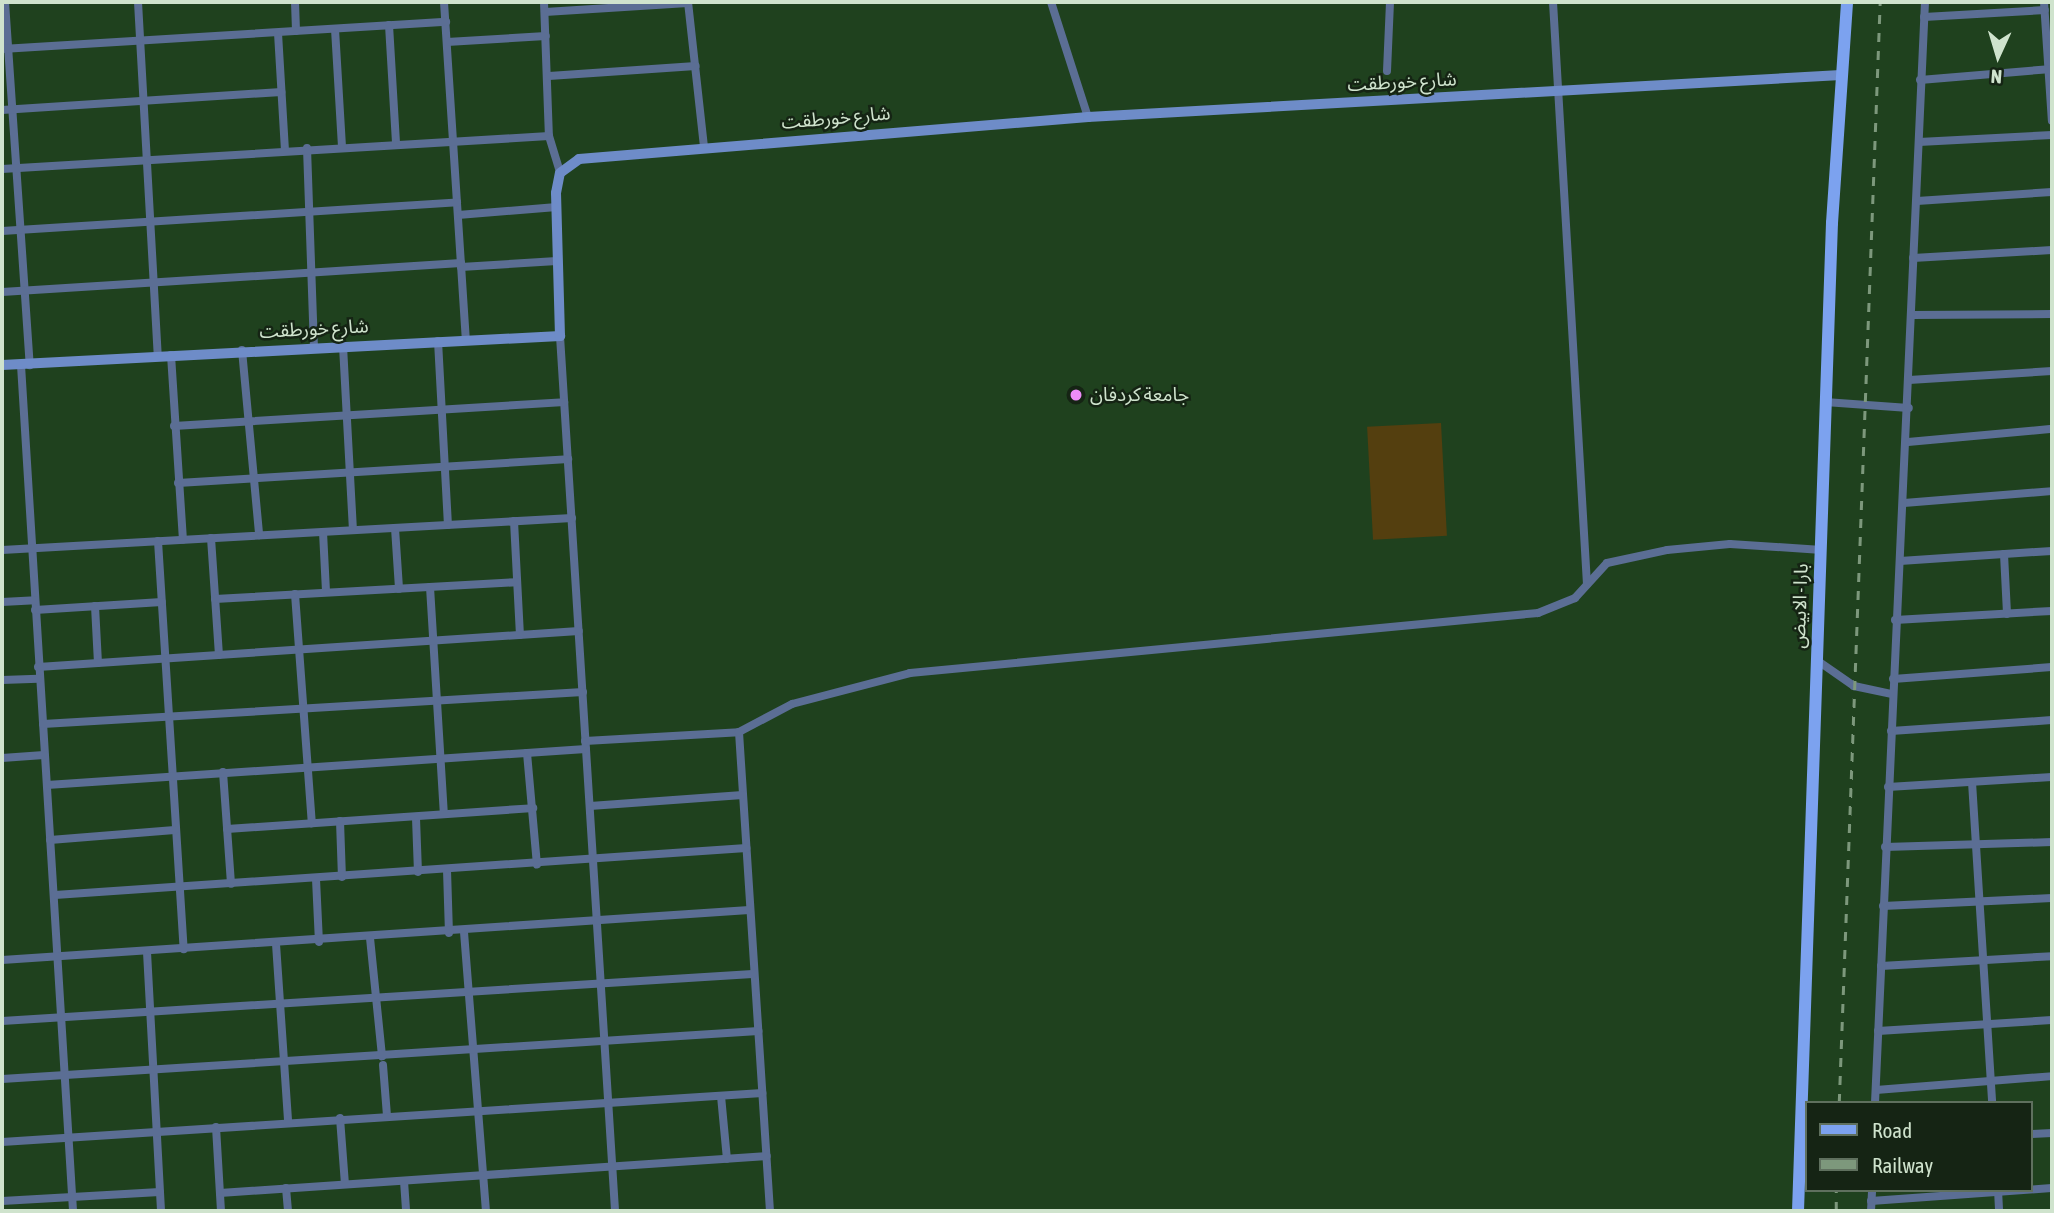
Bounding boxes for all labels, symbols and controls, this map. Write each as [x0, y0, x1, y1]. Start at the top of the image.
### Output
north arrow [1963, 21, 2033, 91]
text: N [1990, 66, 2003, 88]
street label: شارع خورطقت [1347, 68, 1457, 96]
street label: شارع خورطقت [781, 102, 891, 134]
street label: شارع خورطقت [259, 315, 369, 343]
place label: جامعة كردفان [1090, 384, 1189, 406]
marker: جامعة كردفان [1068, 387, 1084, 403]
street label: بارا - الابيض [1787, 563, 1813, 649]
legend [1806, 1101, 2033, 1192]
text: Road [1872, 1118, 1912, 1142]
text: Railway [1872, 1153, 1933, 1177]

